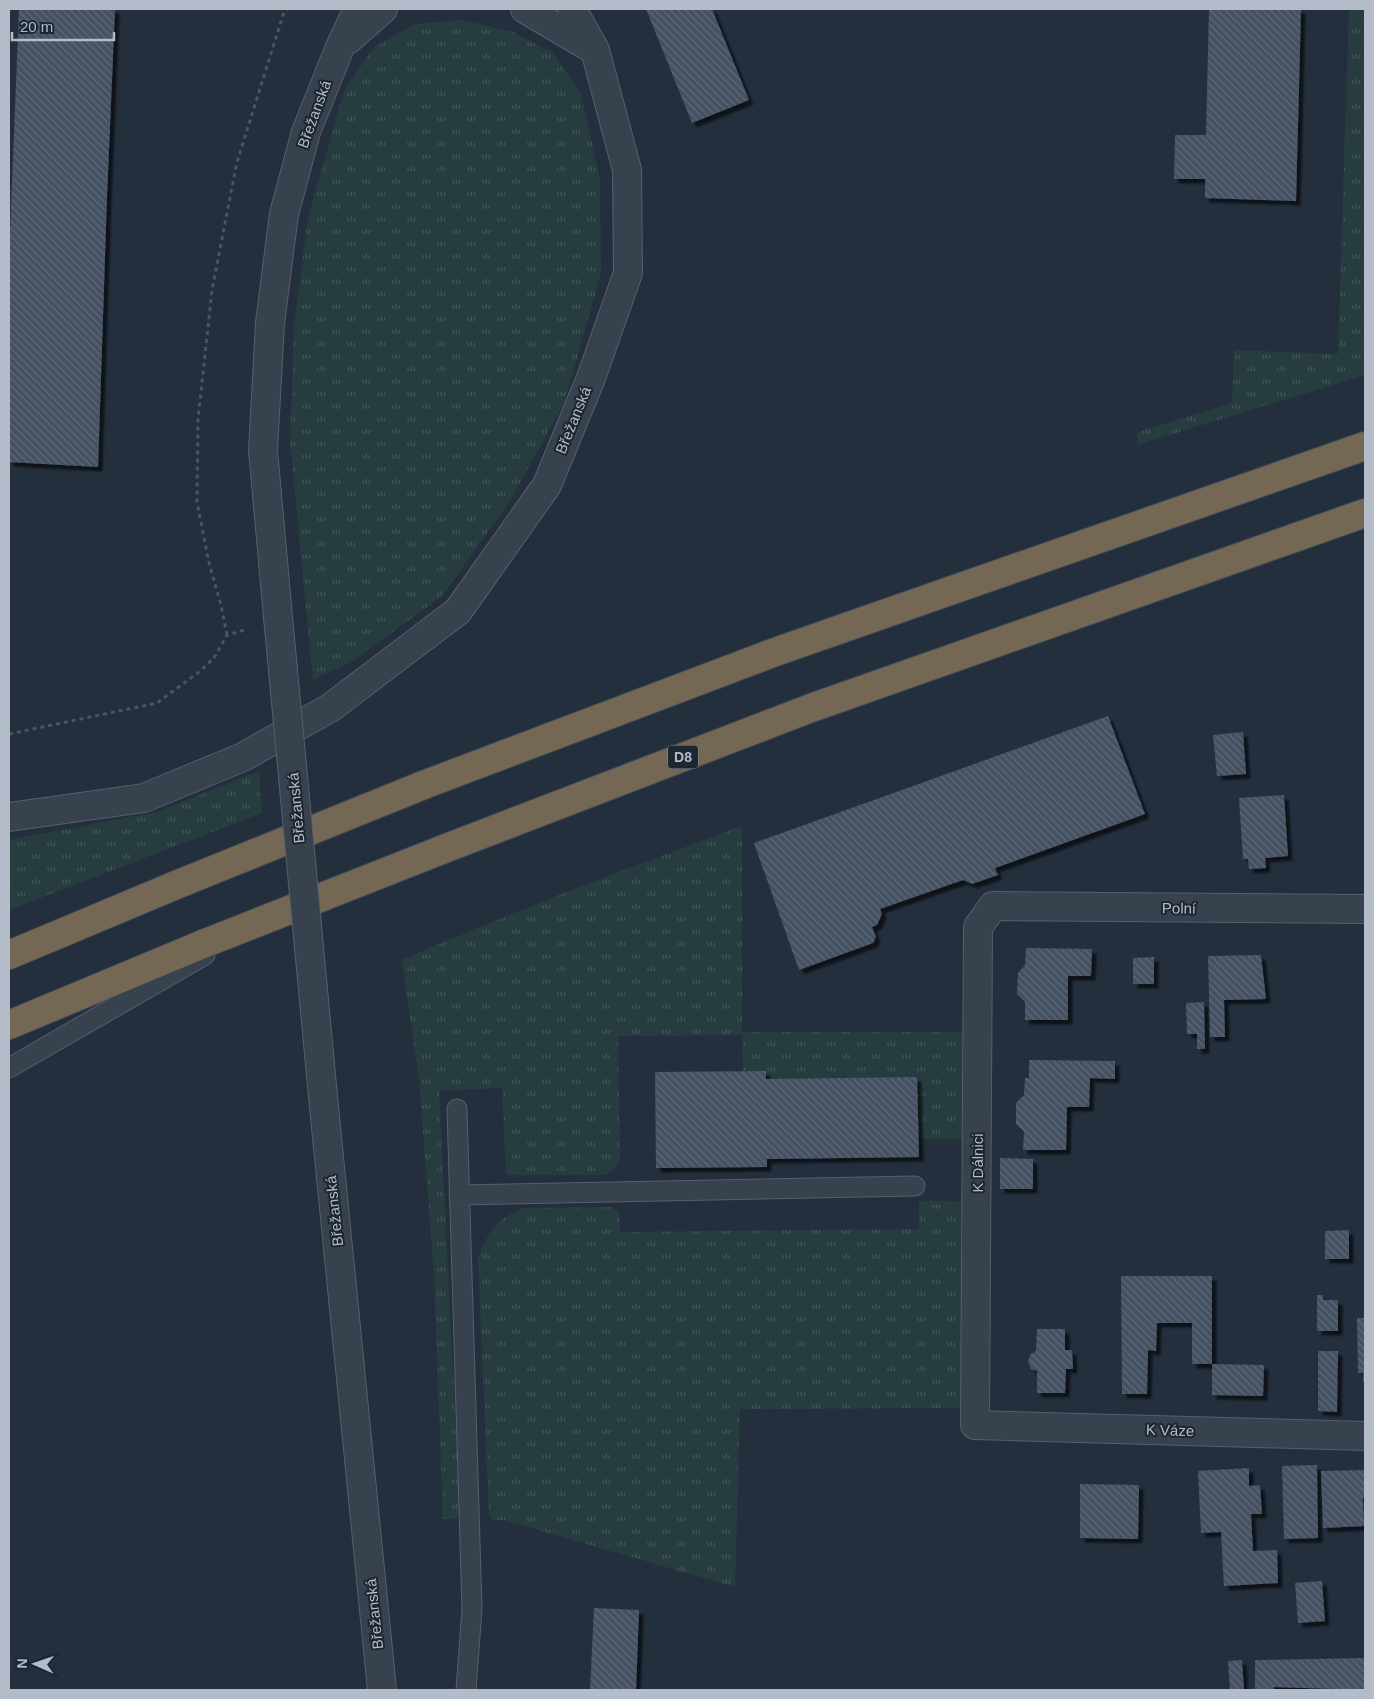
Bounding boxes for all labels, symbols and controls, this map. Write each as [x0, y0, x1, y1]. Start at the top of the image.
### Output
scale bar [12, 10, 115, 42]
text: 20 m [20, 18, 53, 35]
street label: Břežanská [294, 77, 334, 150]
street label: Břežanská [552, 383, 594, 456]
road number: D8 [668, 746, 698, 769]
street label: Břežanská [284, 771, 308, 844]
street label: Polní [1162, 899, 1197, 917]
street label: K Dálnici [969, 1133, 986, 1193]
street label: Břežanská [322, 1174, 346, 1247]
street label: K Váze [1146, 1421, 1194, 1439]
street label: Břežanská [362, 1577, 386, 1650]
north arrow [10, 1639, 60, 1689]
text: N [14, 1658, 30, 1669]

